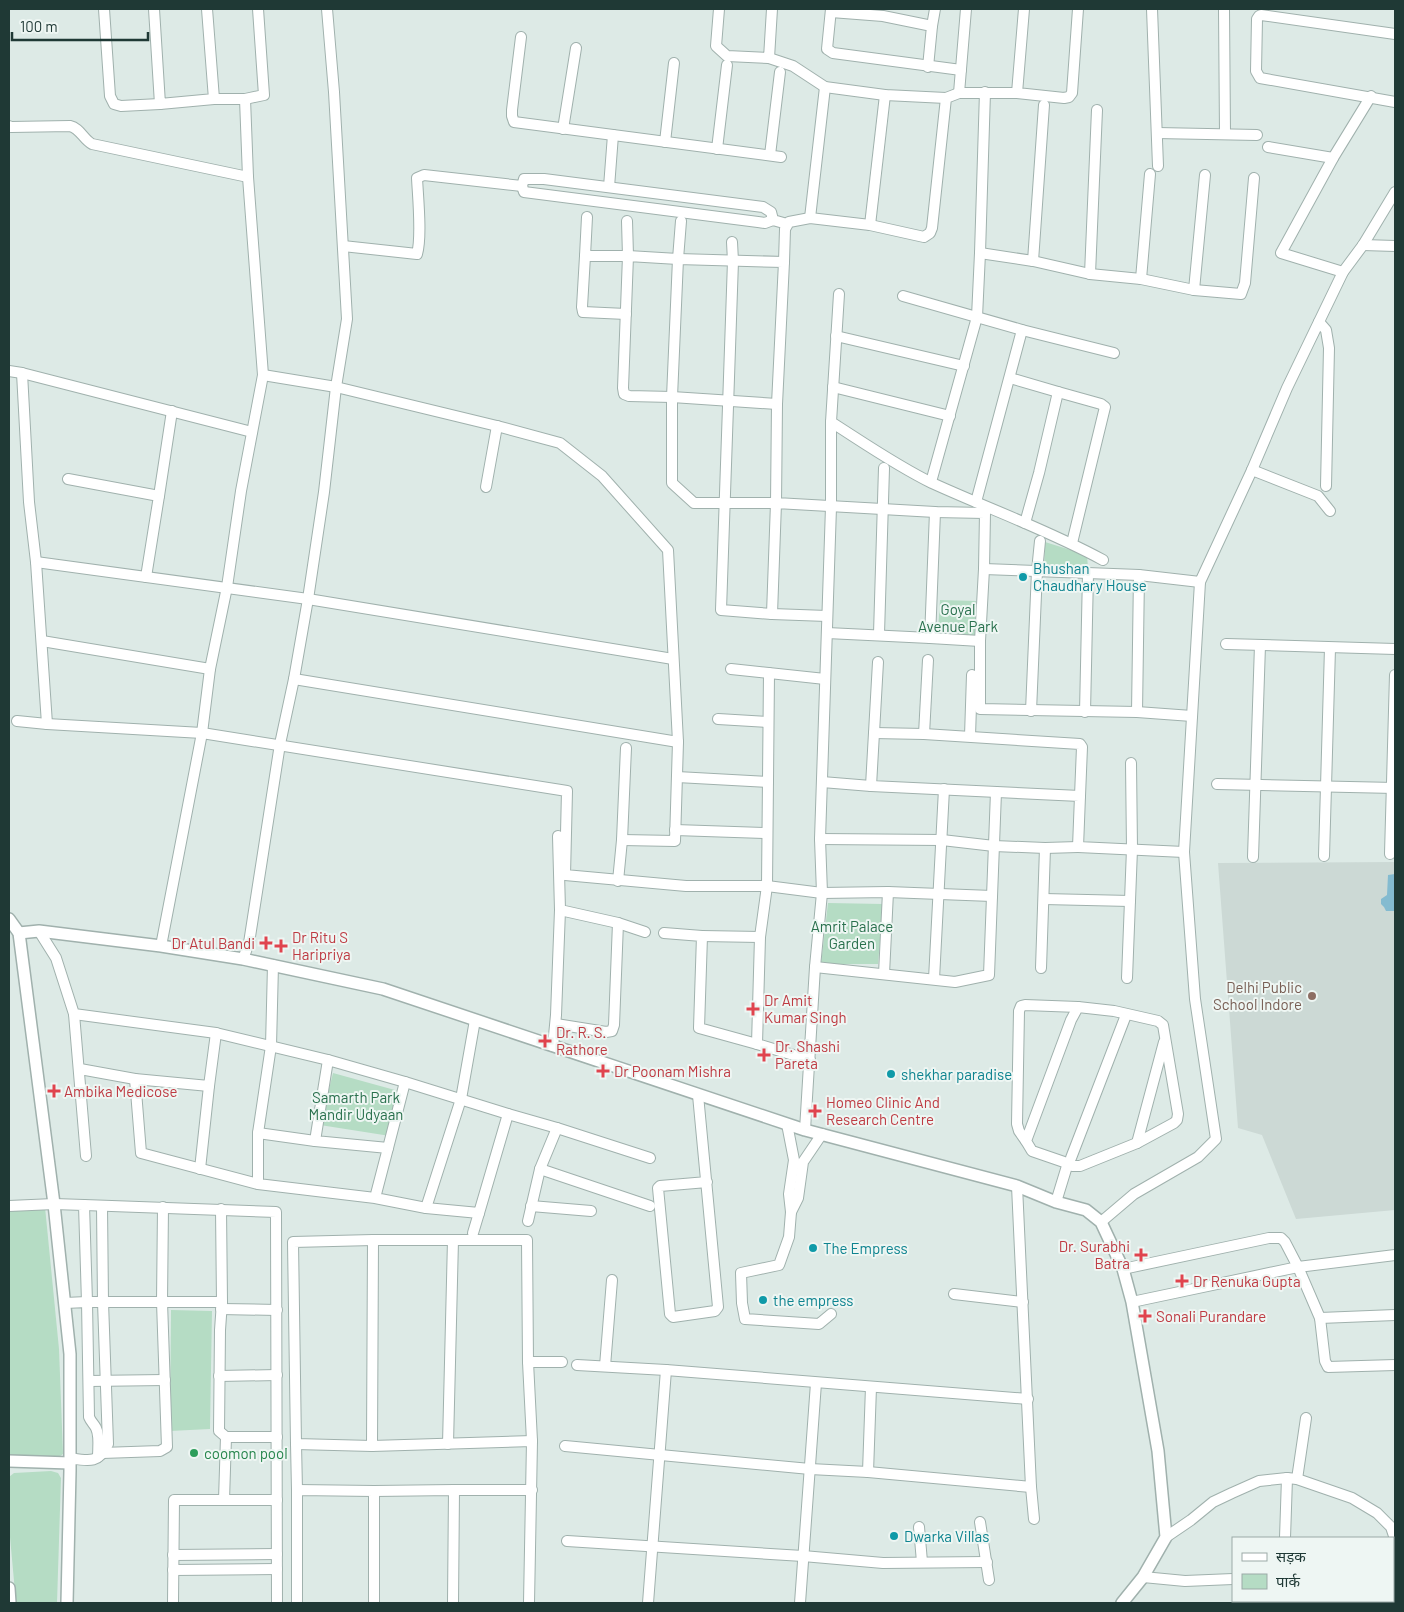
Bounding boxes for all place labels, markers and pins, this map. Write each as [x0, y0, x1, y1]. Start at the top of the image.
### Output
place label: Bhushan Chaudhary House [1033, 559, 1147, 594]
marker: Bhushan Chaudhary House [1017, 571, 1029, 583]
place label: Dr Ritu S Haripriya [292, 928, 351, 963]
place label: Dr Atul Bandi [171, 934, 255, 952]
marker: Dr Atul Bandi [259, 936, 273, 950]
marker: Dr Ritu S Haripriya [274, 939, 288, 953]
place label: Delhi Public School Indore [1213, 978, 1302, 1013]
marker: Delhi Public School Indore [1306, 990, 1318, 1002]
place label: Dr Amit Kumar Singh [764, 991, 847, 1026]
marker: Dr Amit Kumar Singh [746, 1002, 760, 1016]
place label: Dr. R. S. Rathore [556, 1023, 608, 1058]
marker: Dr. R. S. Rathore [538, 1034, 552, 1048]
place label: Dr. Shashi Pareta [775, 1037, 840, 1072]
marker: Dr. Shashi Pareta [757, 1048, 771, 1062]
place label: Dr Poonam Mishra [614, 1062, 731, 1080]
marker: Dr Poonam Mishra [596, 1064, 610, 1078]
place label: shekhar paradise [901, 1065, 1012, 1083]
marker: shekhar paradise [885, 1068, 897, 1080]
place label: Ambika Medicose [64, 1082, 177, 1100]
marker: Ambika Medicose [48, 1085, 60, 1097]
place label: Homeo Clinic And Research Centre [826, 1093, 940, 1128]
marker: Homeo Clinic And Research Centre [808, 1104, 822, 1118]
place label: Dr. Surabhi Batra [1059, 1237, 1130, 1272]
place label: The Empress [823, 1239, 908, 1257]
marker: The Empress [807, 1242, 819, 1254]
marker: Dr. Surabhi Batra [1134, 1248, 1148, 1262]
place label: Dr Renuka Gupta [1193, 1272, 1301, 1290]
marker: Dr Renuka Gupta [1175, 1274, 1189, 1288]
place label: the empress [773, 1291, 854, 1309]
marker: the empress [757, 1294, 769, 1306]
place label: Sonali Purandare [1156, 1307, 1266, 1325]
marker: Sonali Purandare [1138, 1309, 1152, 1323]
place label: coomon pool [204, 1444, 288, 1462]
marker: coomon pool [188, 1447, 200, 1459]
place label: Dwarka Villas [904, 1527, 989, 1545]
marker: Dwarka Villas [888, 1530, 900, 1542]

